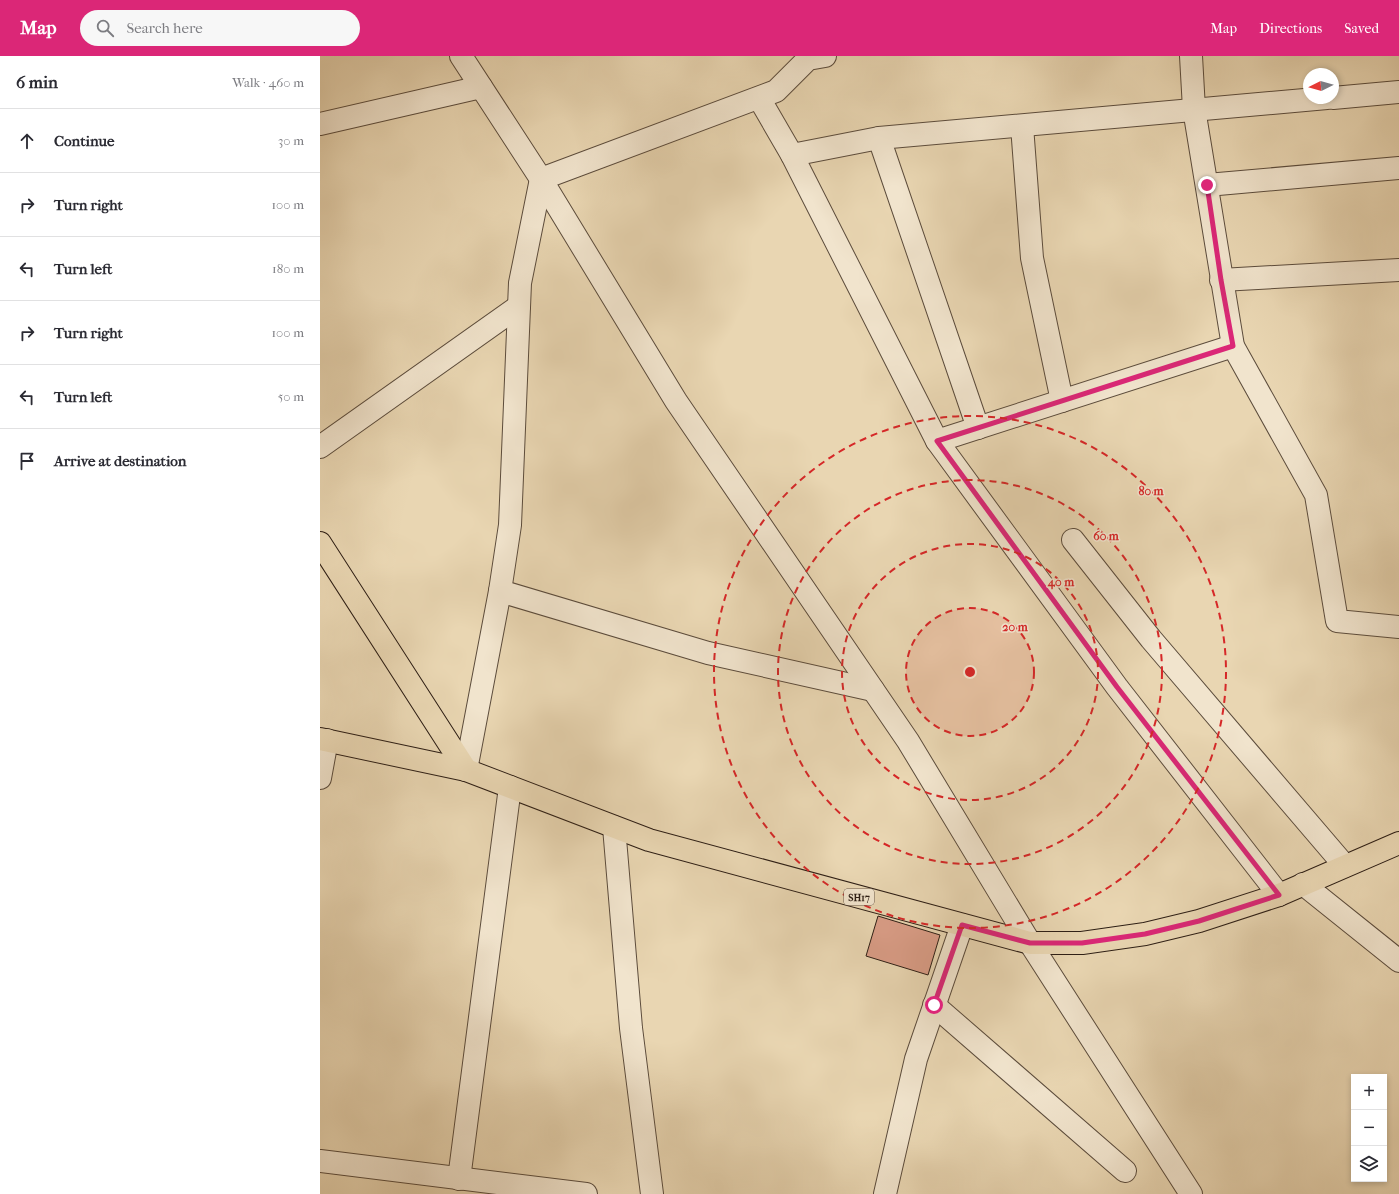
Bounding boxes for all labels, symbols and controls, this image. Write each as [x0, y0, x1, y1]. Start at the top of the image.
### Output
search box [80, 10, 360, 46]
text: Map [20, 17, 56, 39]
icon: search [94, 17, 116, 39]
text: Search here [126, 19, 203, 37]
text: Map [1210, 20, 1237, 37]
text: Directions [1259, 20, 1322, 37]
text: Saved [1344, 20, 1379, 37]
north arrow [1303, 68, 1339, 104]
text: 6 min [16, 72, 58, 92]
text: Walk · 460 m [232, 75, 304, 90]
icon: ahead [16, 130, 38, 152]
text: Continue [54, 132, 114, 150]
text: 30 m [278, 133, 304, 148]
route end [1198, 176, 1216, 194]
icon: right [16, 194, 38, 216]
text: Turn right [54, 196, 123, 214]
text: 100 m [271, 197, 304, 212]
icon: left [16, 258, 38, 280]
text: Turn left [54, 260, 112, 278]
text: 180 m [272, 261, 304, 276]
icon: right [16, 322, 38, 344]
text: Turn right [54, 324, 123, 342]
text: 100 m [271, 325, 304, 340]
icon: left [16, 386, 38, 408]
text: Turn left [54, 388, 112, 406]
text: 50 m [278, 389, 304, 404]
icon: arrive [16, 450, 38, 472]
text: Arrive at destination [54, 452, 186, 470]
text: 80 m [1138, 484, 1165, 498]
text: 60 m [1093, 529, 1120, 543]
text: 40 m [1047, 575, 1075, 590]
text: 20 m [1002, 620, 1029, 634]
centre of rings [963, 665, 977, 679]
road number: SH17 [844, 889, 874, 905]
route start [925, 996, 943, 1014]
map controls [1351, 1074, 1387, 1182]
button: + [1351, 1074, 1387, 1110]
button: − [1351, 1110, 1387, 1146]
button: layers [1351, 1146, 1387, 1182]

